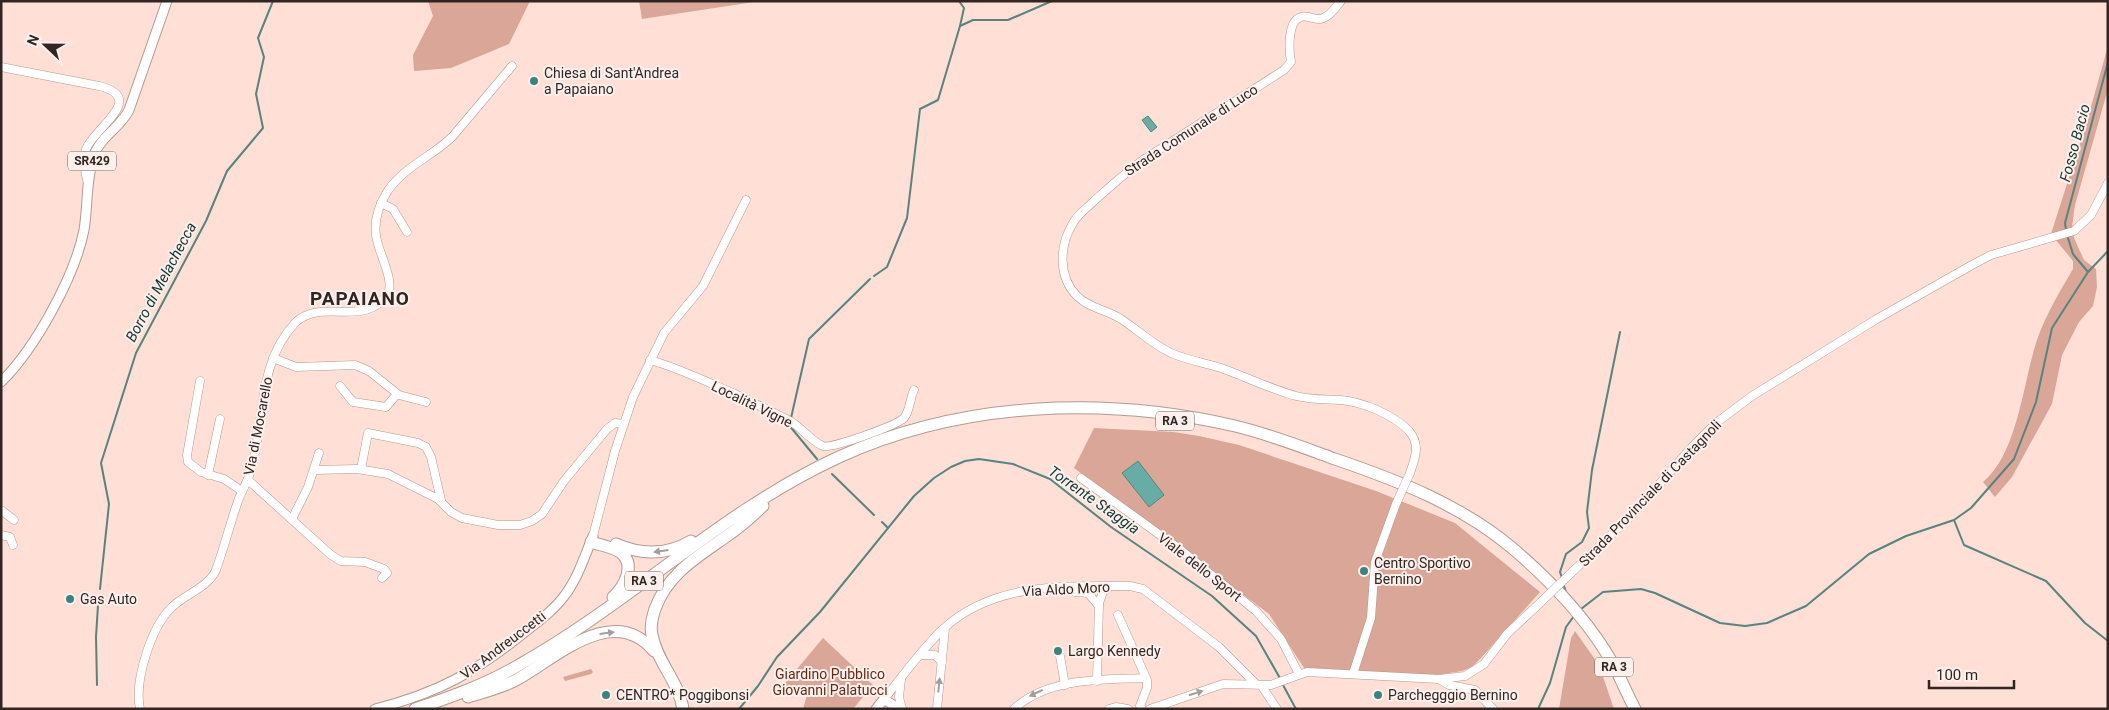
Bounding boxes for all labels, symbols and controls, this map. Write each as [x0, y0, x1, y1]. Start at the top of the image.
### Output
north arrow [20, 20, 70, 70]
text: N [24, 33, 42, 48]
place label: Chiesa di Sant'Andrea a Papaiano [544, 65, 679, 97]
marker: Chiesa di Sant'Andrea a Papaiano [528, 75, 540, 87]
street label: Strada Comunale di Luco [1121, 81, 1261, 179]
water label: Fosso Bacio [2056, 102, 2094, 184]
road number: SR429 [68, 152, 116, 170]
water label: Borro di Melachecca [122, 219, 200, 345]
district label: PAPAIANO [310, 287, 410, 310]
street label: Via di Mocarello [241, 375, 275, 477]
street label: Località Vigne [709, 377, 795, 431]
road number: RA 3 [1156, 412, 1194, 431]
street label: Strada Provinciale di Castagnoli [1576, 417, 1724, 569]
water label: Torrente Staggia [1045, 462, 1143, 538]
street label: Viale dello Sport [1155, 529, 1245, 605]
one-way arrow [653, 547, 669, 555]
place label: Centro Sportivo Bernino [1374, 555, 1471, 587]
marker: Centro Sportivo Bernino [1358, 565, 1370, 577]
road number: RA 3 [625, 572, 663, 590]
street label: Via Aldo Moro [1022, 579, 1110, 599]
place label: Gas Auto [80, 591, 137, 607]
marker: Gas Auto [64, 593, 76, 605]
street label: Via Andreuccetti [457, 608, 549, 682]
one-way arrow [599, 629, 615, 637]
place label: Largo Kennedy [1068, 643, 1161, 659]
marker: Largo Kennedy [1052, 645, 1064, 657]
road number: RA 3 [1595, 658, 1633, 676]
scale bar [1929, 658, 2014, 690]
park label: Giardino Pubblico Giovanni Palatucci [772, 666, 888, 698]
text: 100 m [1936, 666, 1978, 684]
one-way arrow [936, 677, 944, 693]
place label: CENTRO* Poggibonsi [616, 687, 749, 703]
place label: Parchegggio Bernino [1388, 687, 1518, 703]
marker: CENTRO* Poggibonsi [600, 689, 612, 701]
one-way arrow [1189, 689, 1204, 696]
marker: Parchegggio Bernino [1372, 689, 1384, 701]
one-way arrow [1029, 690, 1043, 698]

